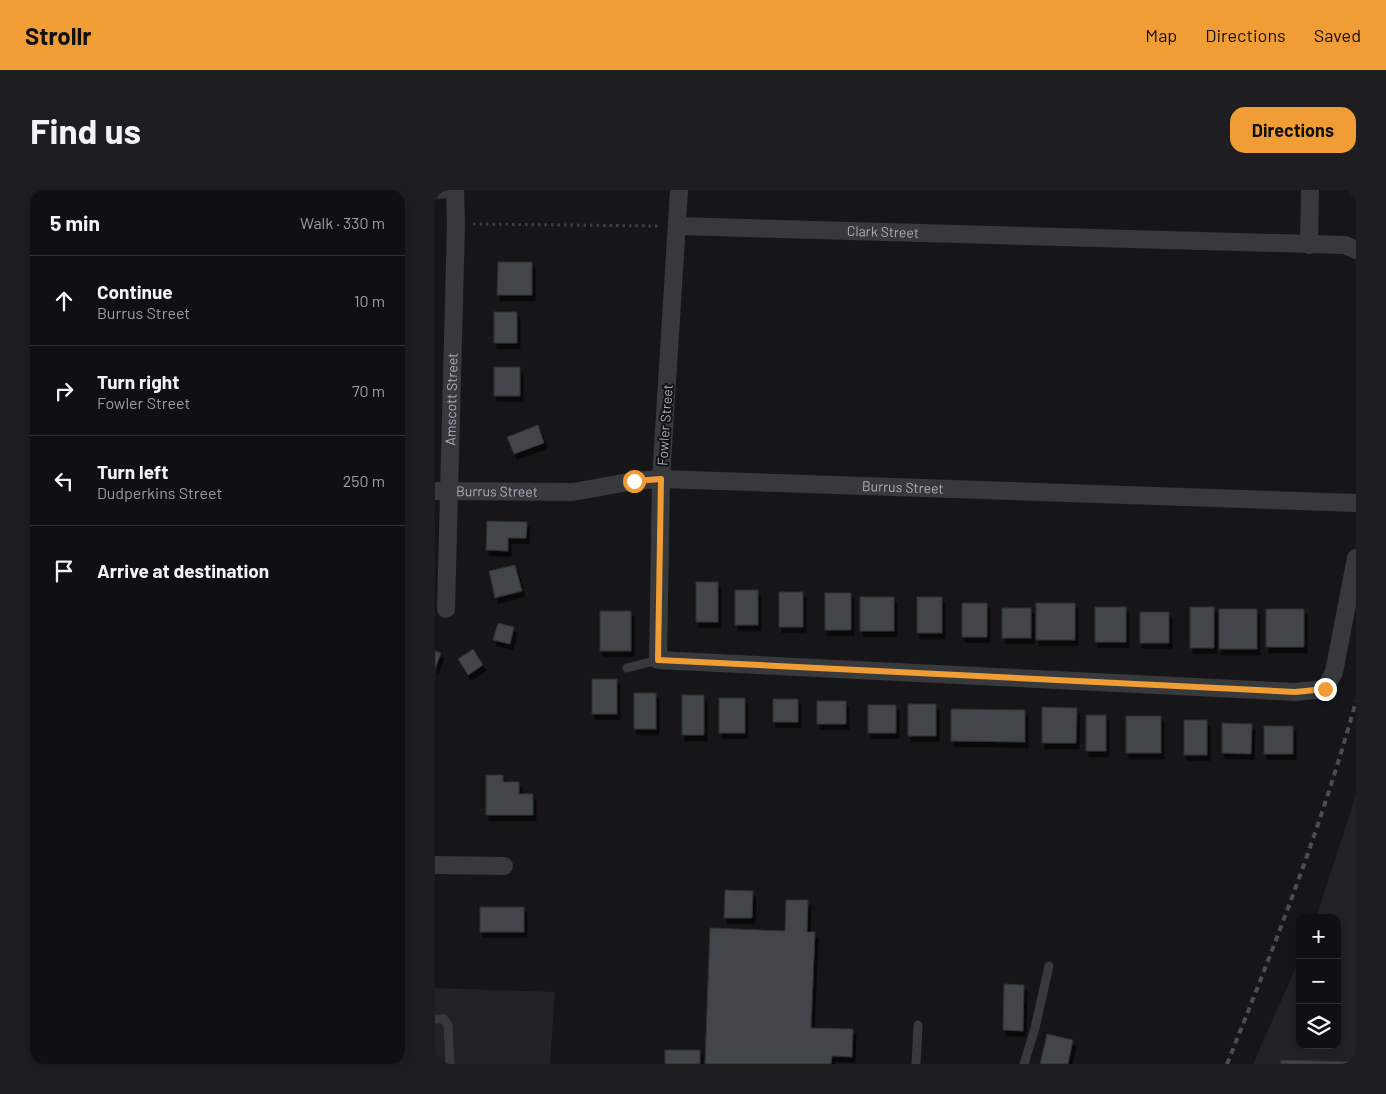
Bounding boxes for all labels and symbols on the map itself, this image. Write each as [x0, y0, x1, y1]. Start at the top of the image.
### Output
street label: Clark Street [847, 222, 919, 241]
street label: Amscott Street [441, 352, 461, 446]
street label: Fowler Street [653, 384, 676, 466]
route start [623, 470, 646, 493]
street label: Burrus Street [862, 477, 944, 497]
street label: Burrus Street [456, 482, 538, 500]
route end [1314, 678, 1337, 701]

